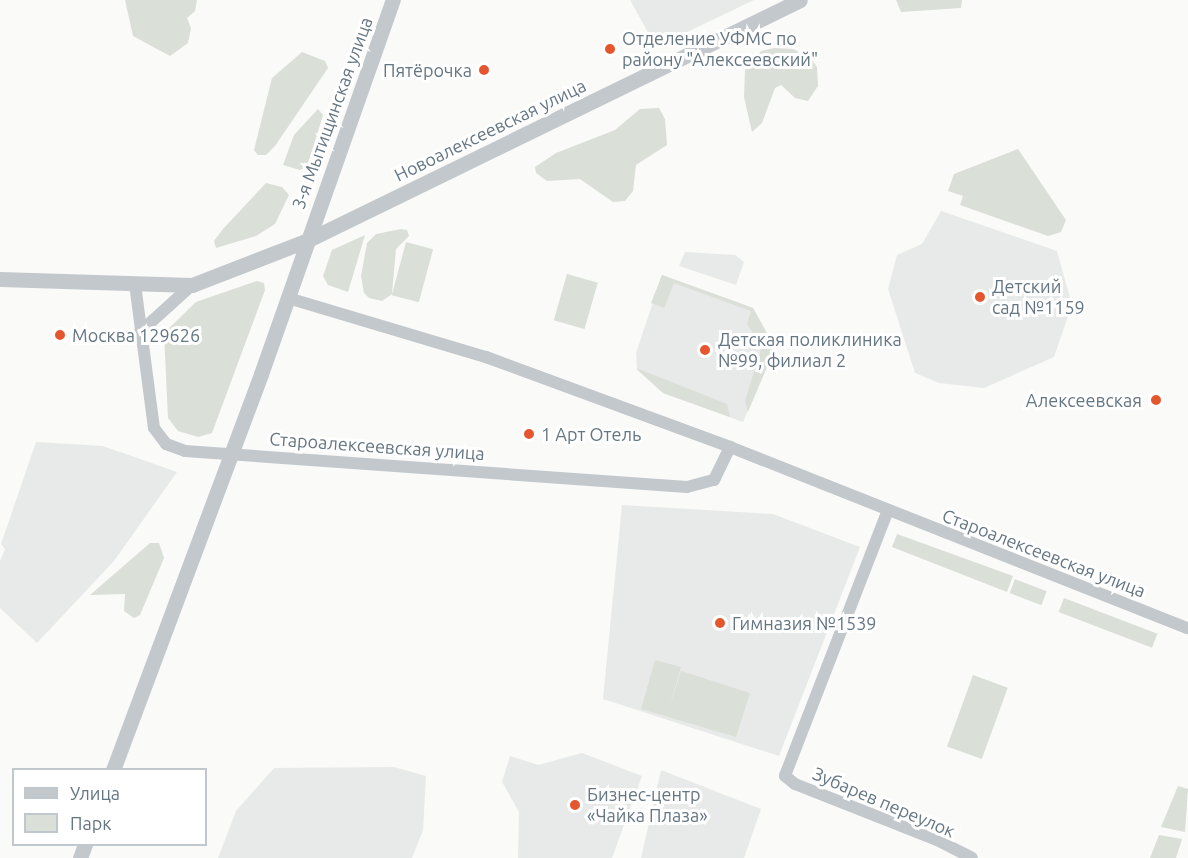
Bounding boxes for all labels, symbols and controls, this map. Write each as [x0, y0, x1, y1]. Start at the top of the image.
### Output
street label: 3-я Мытищинская улица [287, 14, 377, 212]
place label: Отделение УФМС по району "Алексеевский" [622, 28, 818, 70]
marker: Отделение УФМС по району "Алексеевский" [603, 42, 617, 56]
place label: Пятёрочка [383, 59, 472, 81]
marker: Пятёрочка [477, 63, 491, 77]
street label: Новоалексеевская улица [391, 74, 589, 186]
place label: Детский сад №1159 [992, 276, 1085, 318]
marker: Детский сад №1159 [973, 290, 987, 304]
place label: Москва 129626 [72, 324, 200, 346]
marker: Москва 129626 [53, 328, 67, 342]
place label: Детская поликлиника №99, филиал 2 [718, 329, 902, 372]
marker: Детская поликлиника №99, филиал 2 [696, 341, 714, 359]
place label: Алексеевская [1026, 389, 1142, 411]
marker: Алексеевская [1147, 391, 1165, 409]
place label: 1 Арт Отель [541, 423, 641, 445]
marker: 1 Арт Отель [522, 427, 536, 441]
street label: Староалексеевская улица [269, 428, 485, 464]
street label: Староалексеевская улица [939, 504, 1149, 602]
place label: Гимназия №1539 [732, 612, 877, 634]
marker: Гимназия №1539 [713, 616, 727, 630]
street label: Зубарев переулок [810, 762, 958, 842]
legend [12, 768, 207, 846]
text: Улица [70, 783, 120, 803]
place label: Бизнес-центр «Чайка Плаза» [587, 784, 708, 826]
marker: Бизнес-центр «Чайка Плаза» [568, 798, 582, 812]
text: Парк [70, 813, 111, 833]

